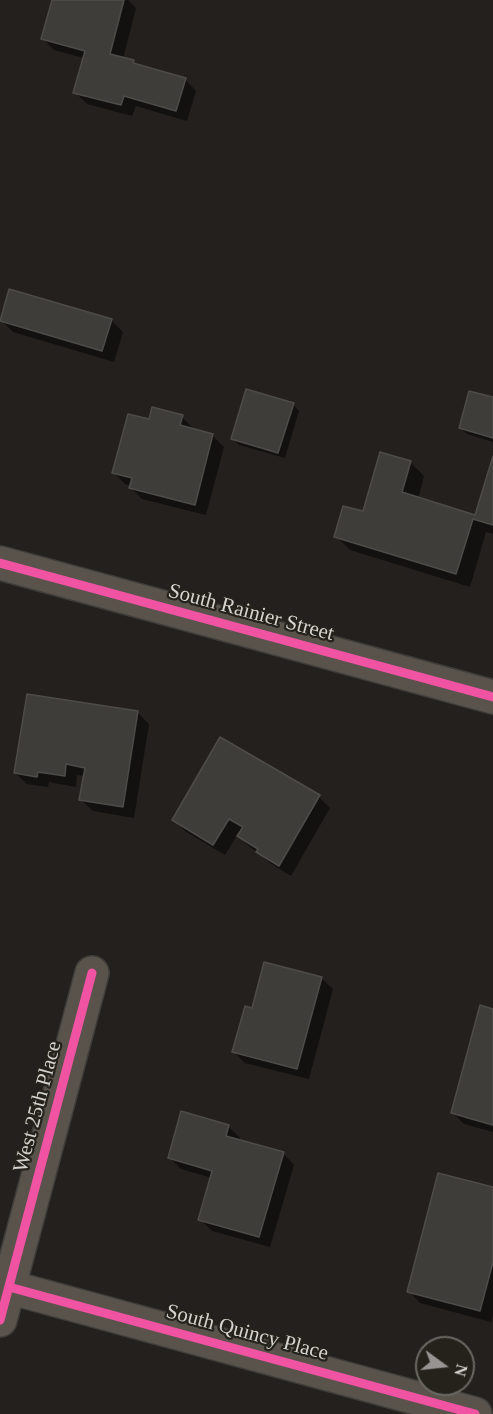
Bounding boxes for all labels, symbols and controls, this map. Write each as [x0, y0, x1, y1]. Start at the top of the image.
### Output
street label: South Rainier Street [165, 579, 337, 647]
street label: West 25th Place [8, 1039, 68, 1175]
street label: South Quincy Place [163, 1299, 331, 1367]
north arrow [415, 1336, 475, 1396]
text: N [451, 1362, 471, 1378]

